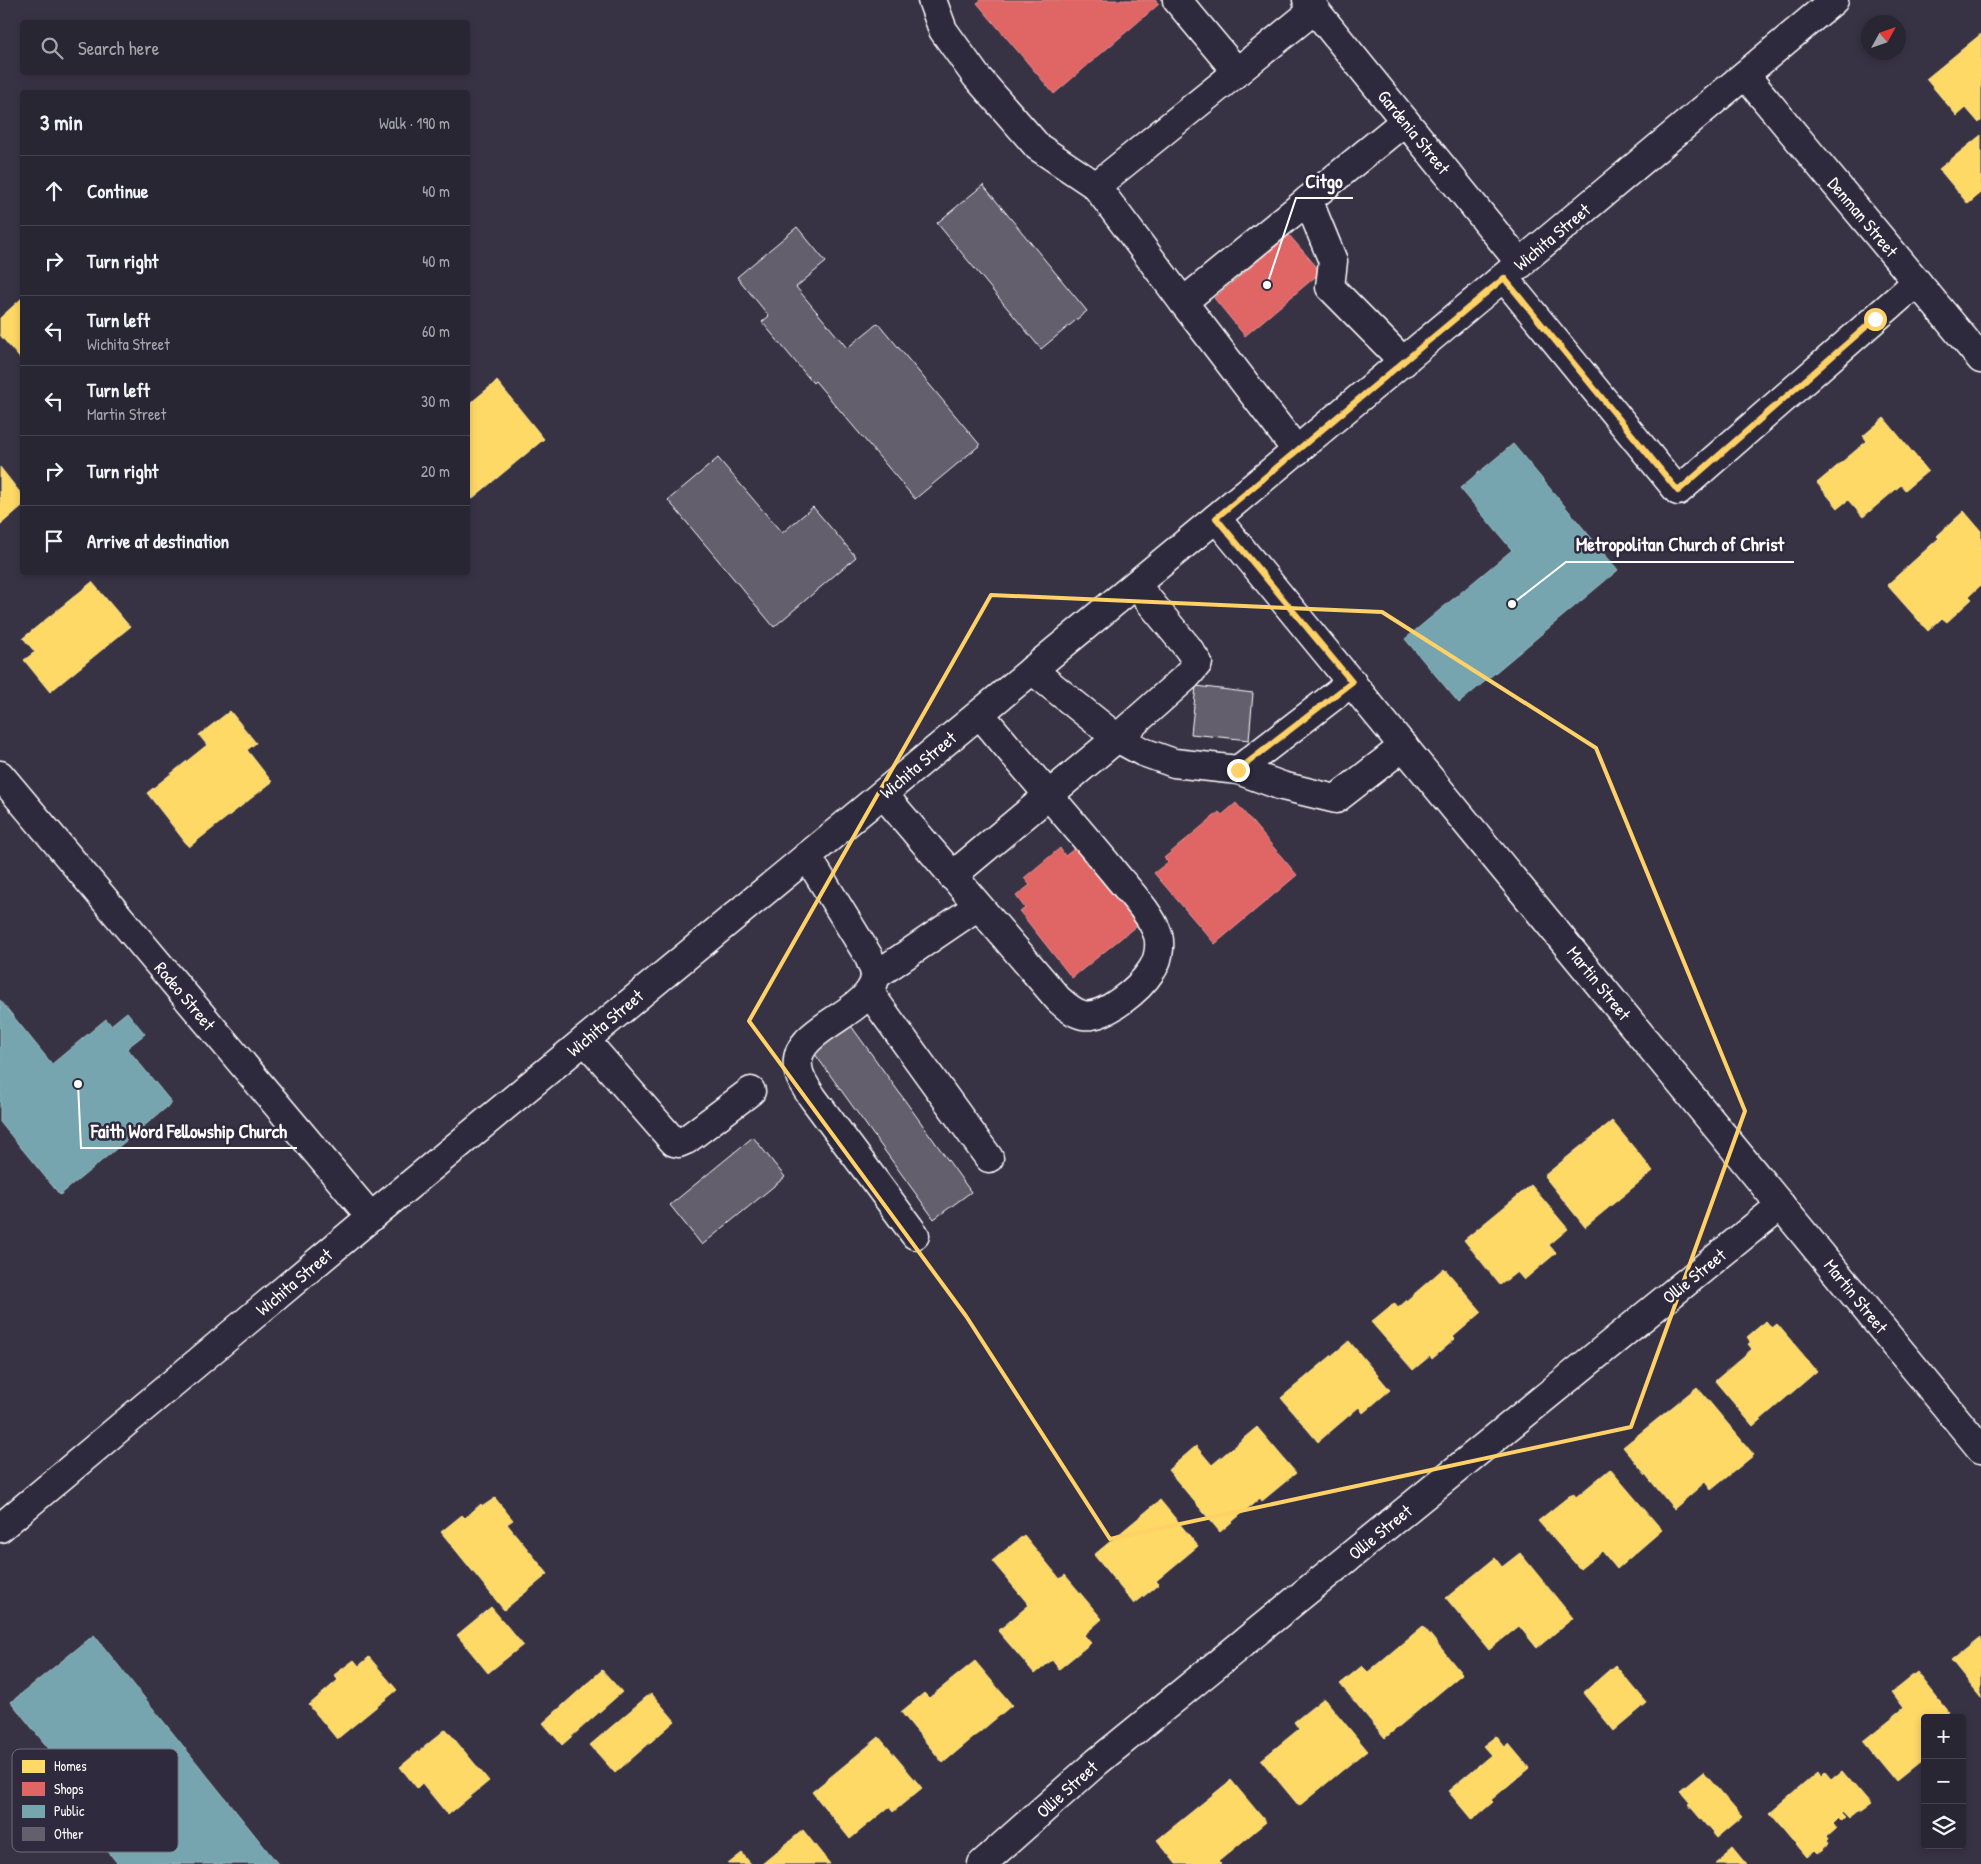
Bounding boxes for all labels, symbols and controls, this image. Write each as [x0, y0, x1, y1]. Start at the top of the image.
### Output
north arrow [1861, 15, 1906, 60]
search box [20, 20, 470, 75]
icon: search [38, 34, 66, 62]
text: Search here [78, 35, 159, 61]
street label: Gardenia Street [1372, 84, 1456, 180]
text: 3 min [40, 108, 83, 137]
text: Walk · 190 m [379, 112, 450, 134]
callout: Citgo [1296, 164, 1353, 198]
text: Citgo [1305, 168, 1343, 195]
street label: Denman Street [1822, 172, 1904, 263]
icon: ahead [40, 177, 68, 205]
text: Continue [87, 178, 148, 204]
text: 40 m [422, 180, 450, 202]
street label: Wichita Street [1508, 197, 1596, 276]
icon: right [40, 247, 68, 275]
text: Turn right [87, 248, 158, 274]
text: 40 m [422, 250, 450, 272]
text: Turn left [87, 307, 150, 333]
route start [1864, 308, 1887, 331]
icon: left [40, 317, 68, 345]
text: 60 m [422, 320, 450, 342]
text: Wichita Street [87, 333, 170, 355]
text: Turn left [87, 377, 150, 403]
icon: left [40, 387, 68, 415]
text: 30 m [421, 390, 450, 412]
text: Martin Street [87, 403, 166, 425]
icon: right [40, 457, 68, 485]
text: Turn right [87, 458, 158, 484]
text: 20 m [421, 460, 450, 482]
icon: arrive [40, 527, 68, 555]
text: Arrive at destination [87, 528, 229, 554]
callout: Metropolitan Church of Christ [1566, 528, 1794, 562]
text: Metropolitan Church of Christ [1576, 531, 1786, 558]
street label: Wichita Street [874, 725, 962, 804]
route end [1227, 759, 1250, 782]
street label: Martin Street [1561, 941, 1637, 1026]
street label: Rodeo Street [149, 956, 222, 1036]
street label: Wichita Street [561, 983, 649, 1062]
callout: Faith Word Fellowship Church [81, 1114, 297, 1148]
text: Faith Word Fellowship Church [90, 1118, 287, 1145]
street label: Wichita Street [250, 1242, 338, 1321]
street label: Ollie Street [1657, 1242, 1732, 1309]
street label: Martin Street [1818, 1254, 1894, 1339]
street label: Ollie Street [1343, 1498, 1418, 1565]
map controls [1921, 1714, 1966, 1849]
button: + [1921, 1714, 1966, 1759]
legend [12, 1749, 178, 1852]
street label: Ollie Street [1031, 1754, 1104, 1823]
text: Homes [54, 1756, 87, 1775]
button: − [1921, 1759, 1966, 1804]
text: Shops [54, 1779, 83, 1799]
text: Public [54, 1801, 85, 1820]
button: layers [1921, 1804, 1966, 1849]
text: Other [54, 1824, 84, 1843]

